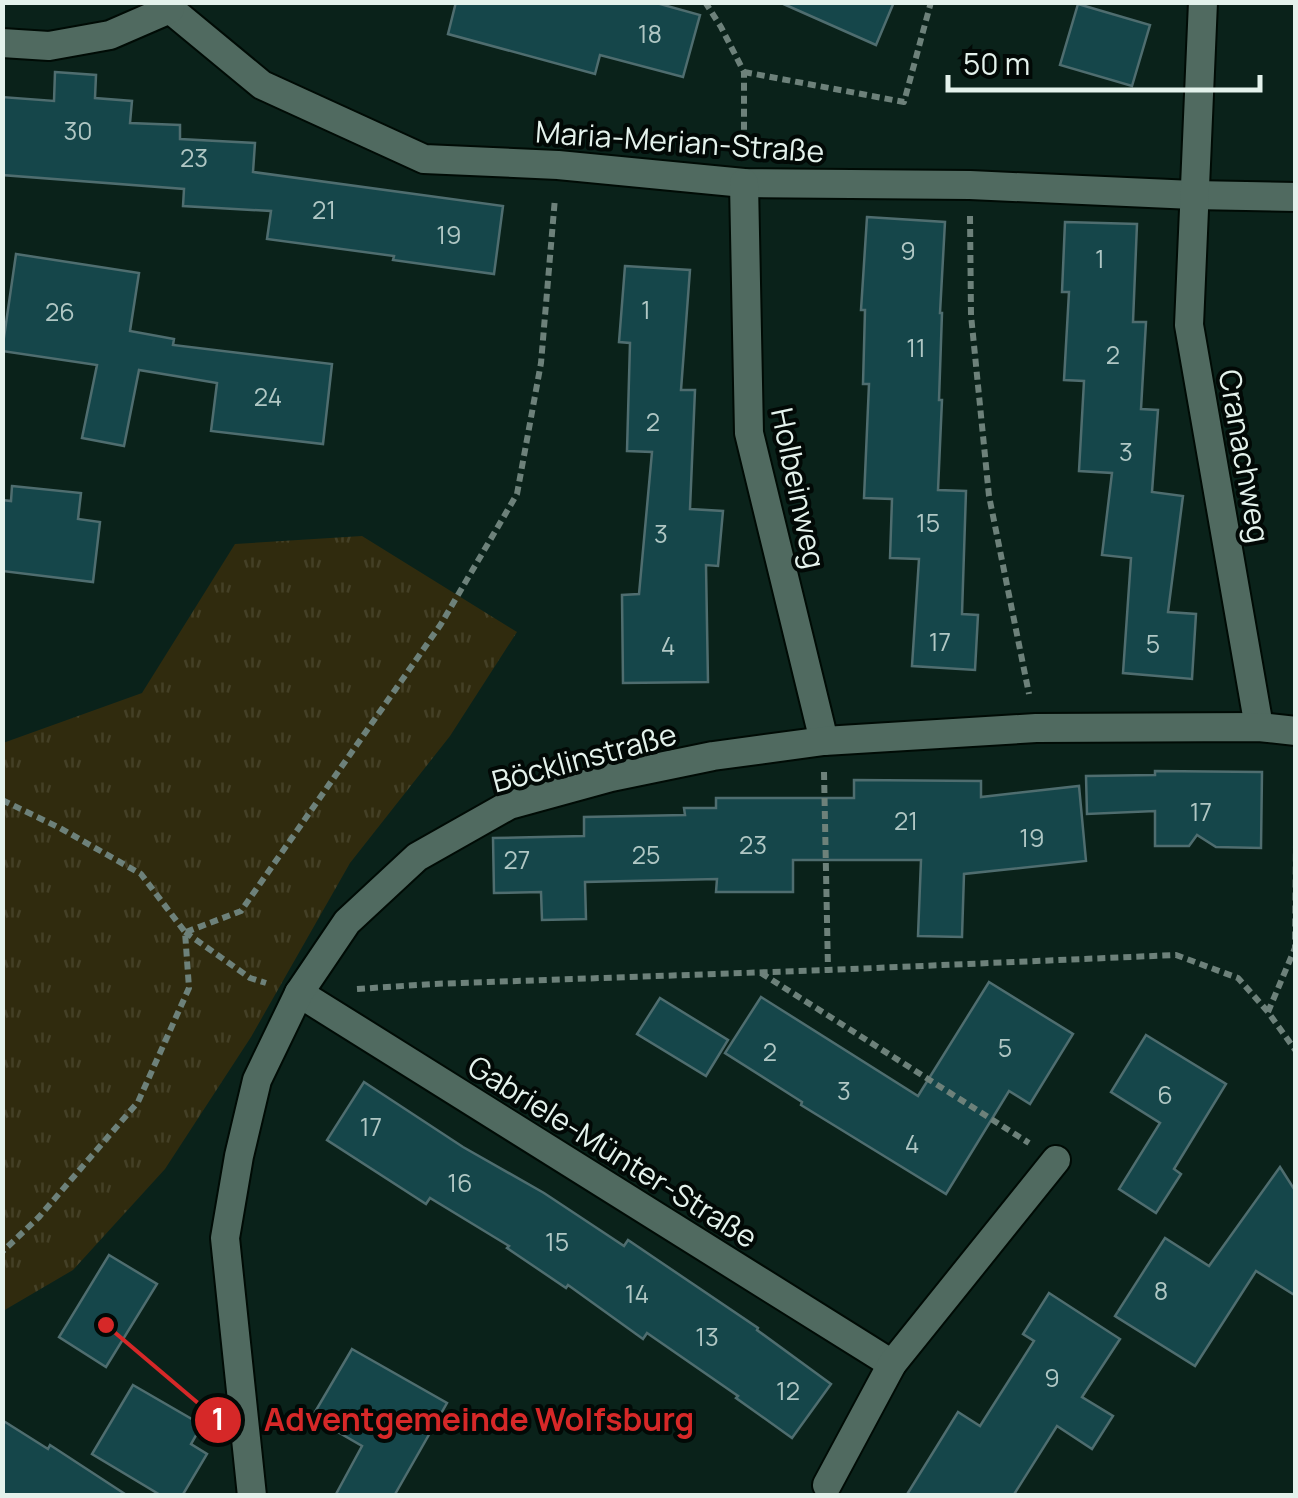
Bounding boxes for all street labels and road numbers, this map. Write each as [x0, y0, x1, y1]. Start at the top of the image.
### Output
street label: Maria-Merian-Straße [534, 110, 826, 172]
street label: Cranachweg [1210, 366, 1280, 546]
street label: Holbeinweg [762, 404, 836, 572]
street label: Böcklinstraße [487, 713, 681, 801]
street label: Gabriele-Münter-Straße [460, 1045, 766, 1257]

